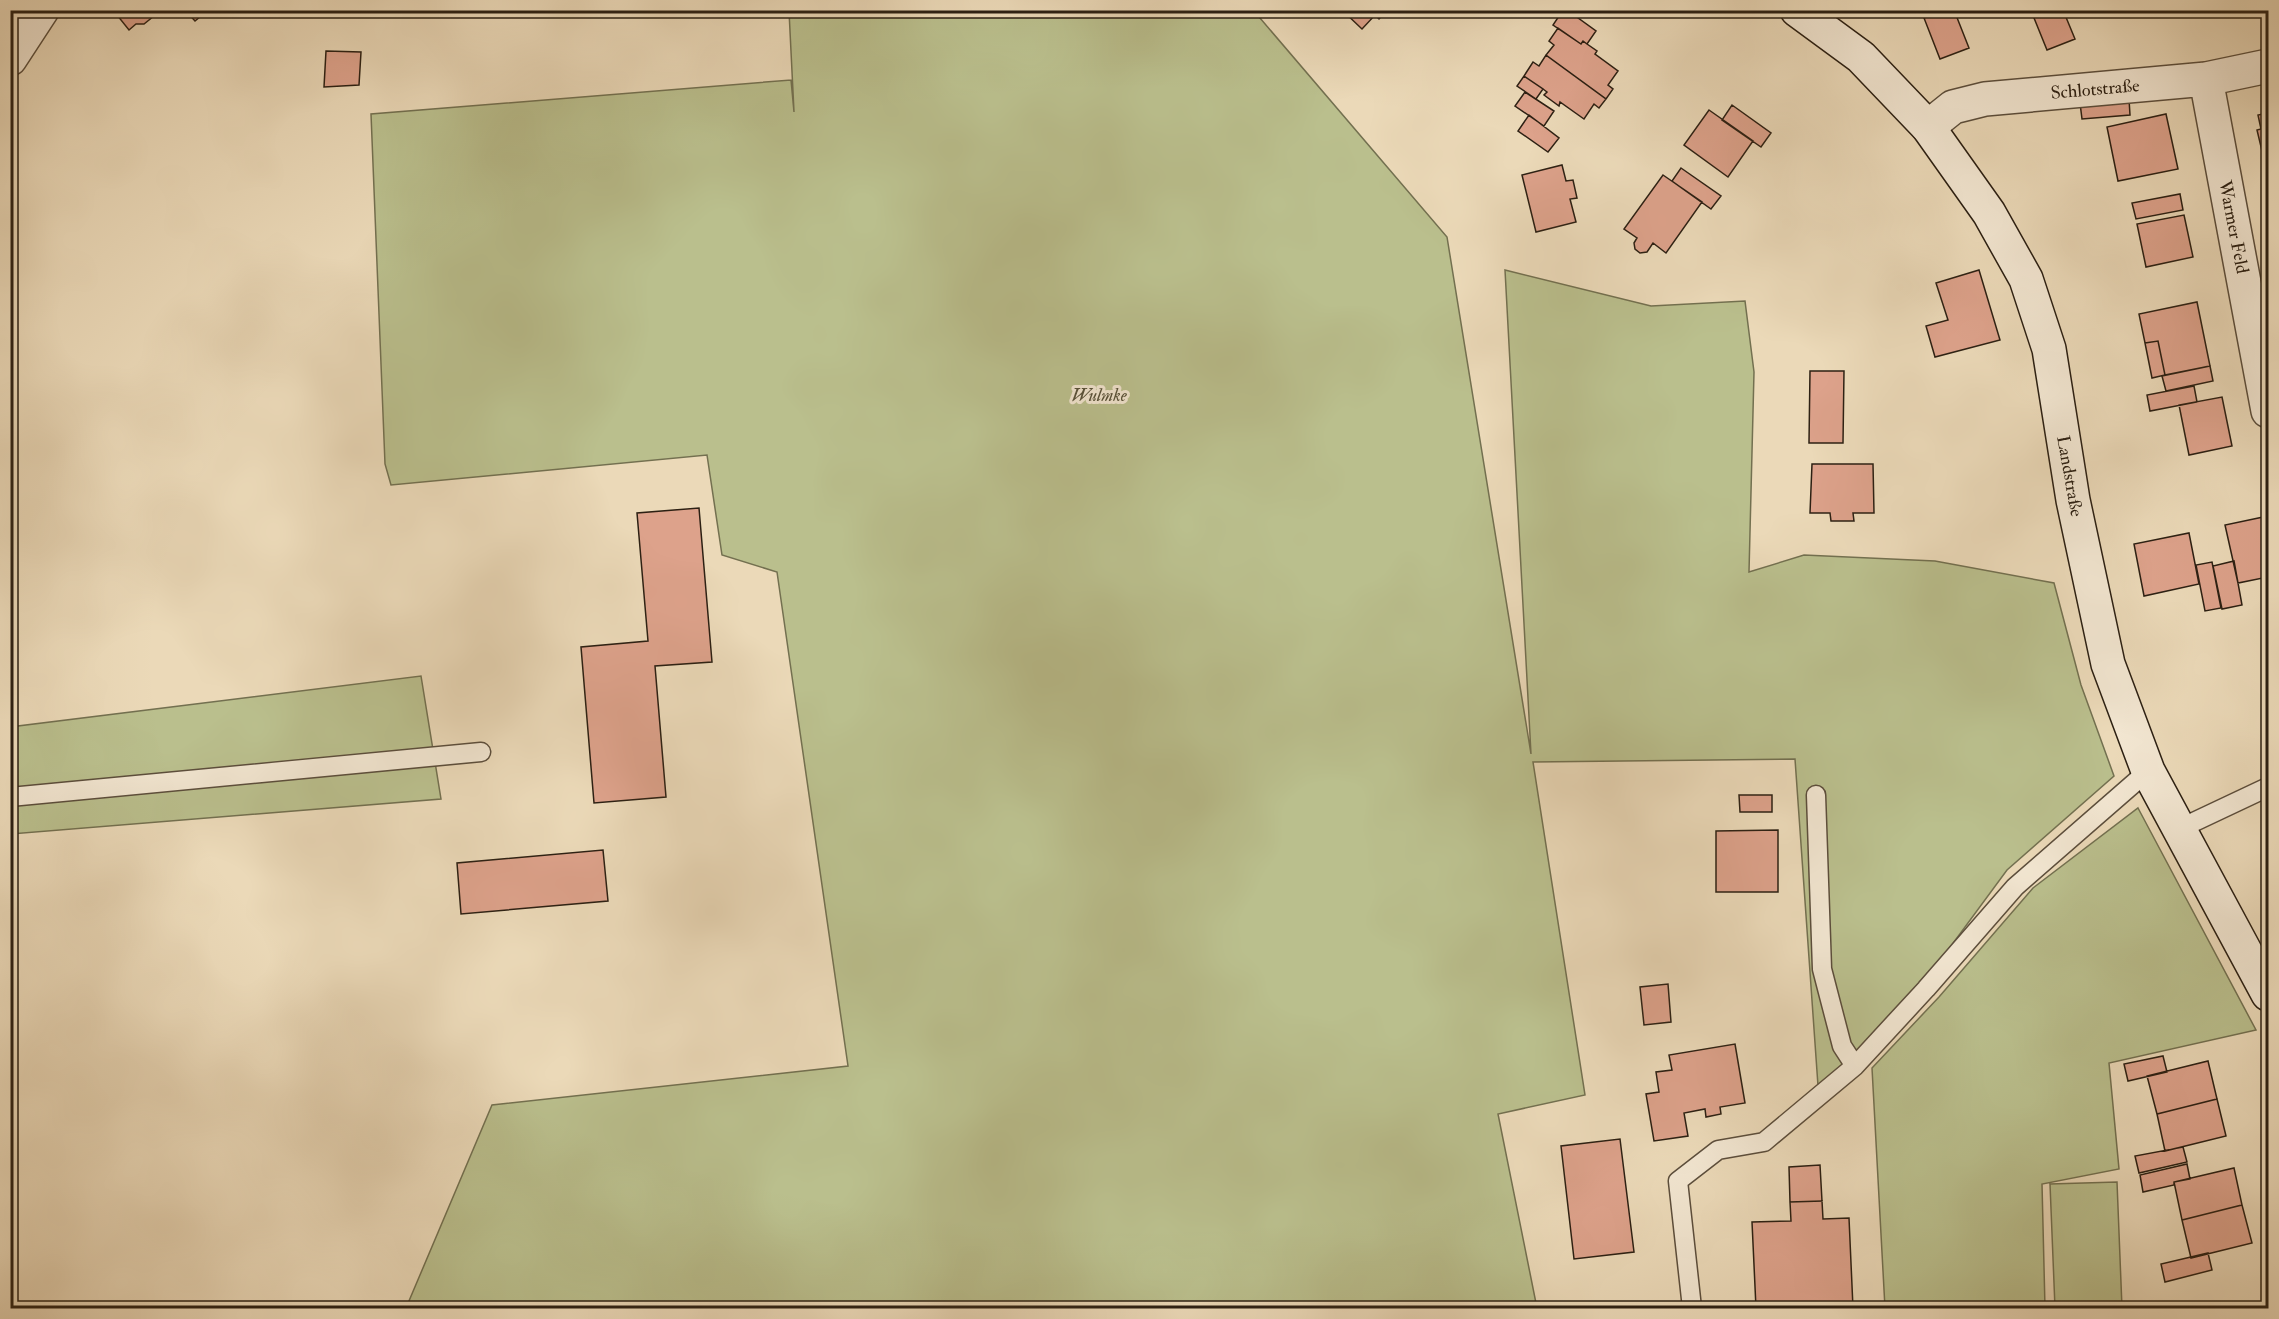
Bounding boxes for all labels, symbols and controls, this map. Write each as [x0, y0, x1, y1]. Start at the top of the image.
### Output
street label: Schlotstraße [2050, 74, 2141, 105]
street label: Warmer Feld [2213, 178, 2254, 276]
park label: Wulmke [1071, 384, 1128, 407]
street label: Landstraße [2051, 434, 2088, 519]

